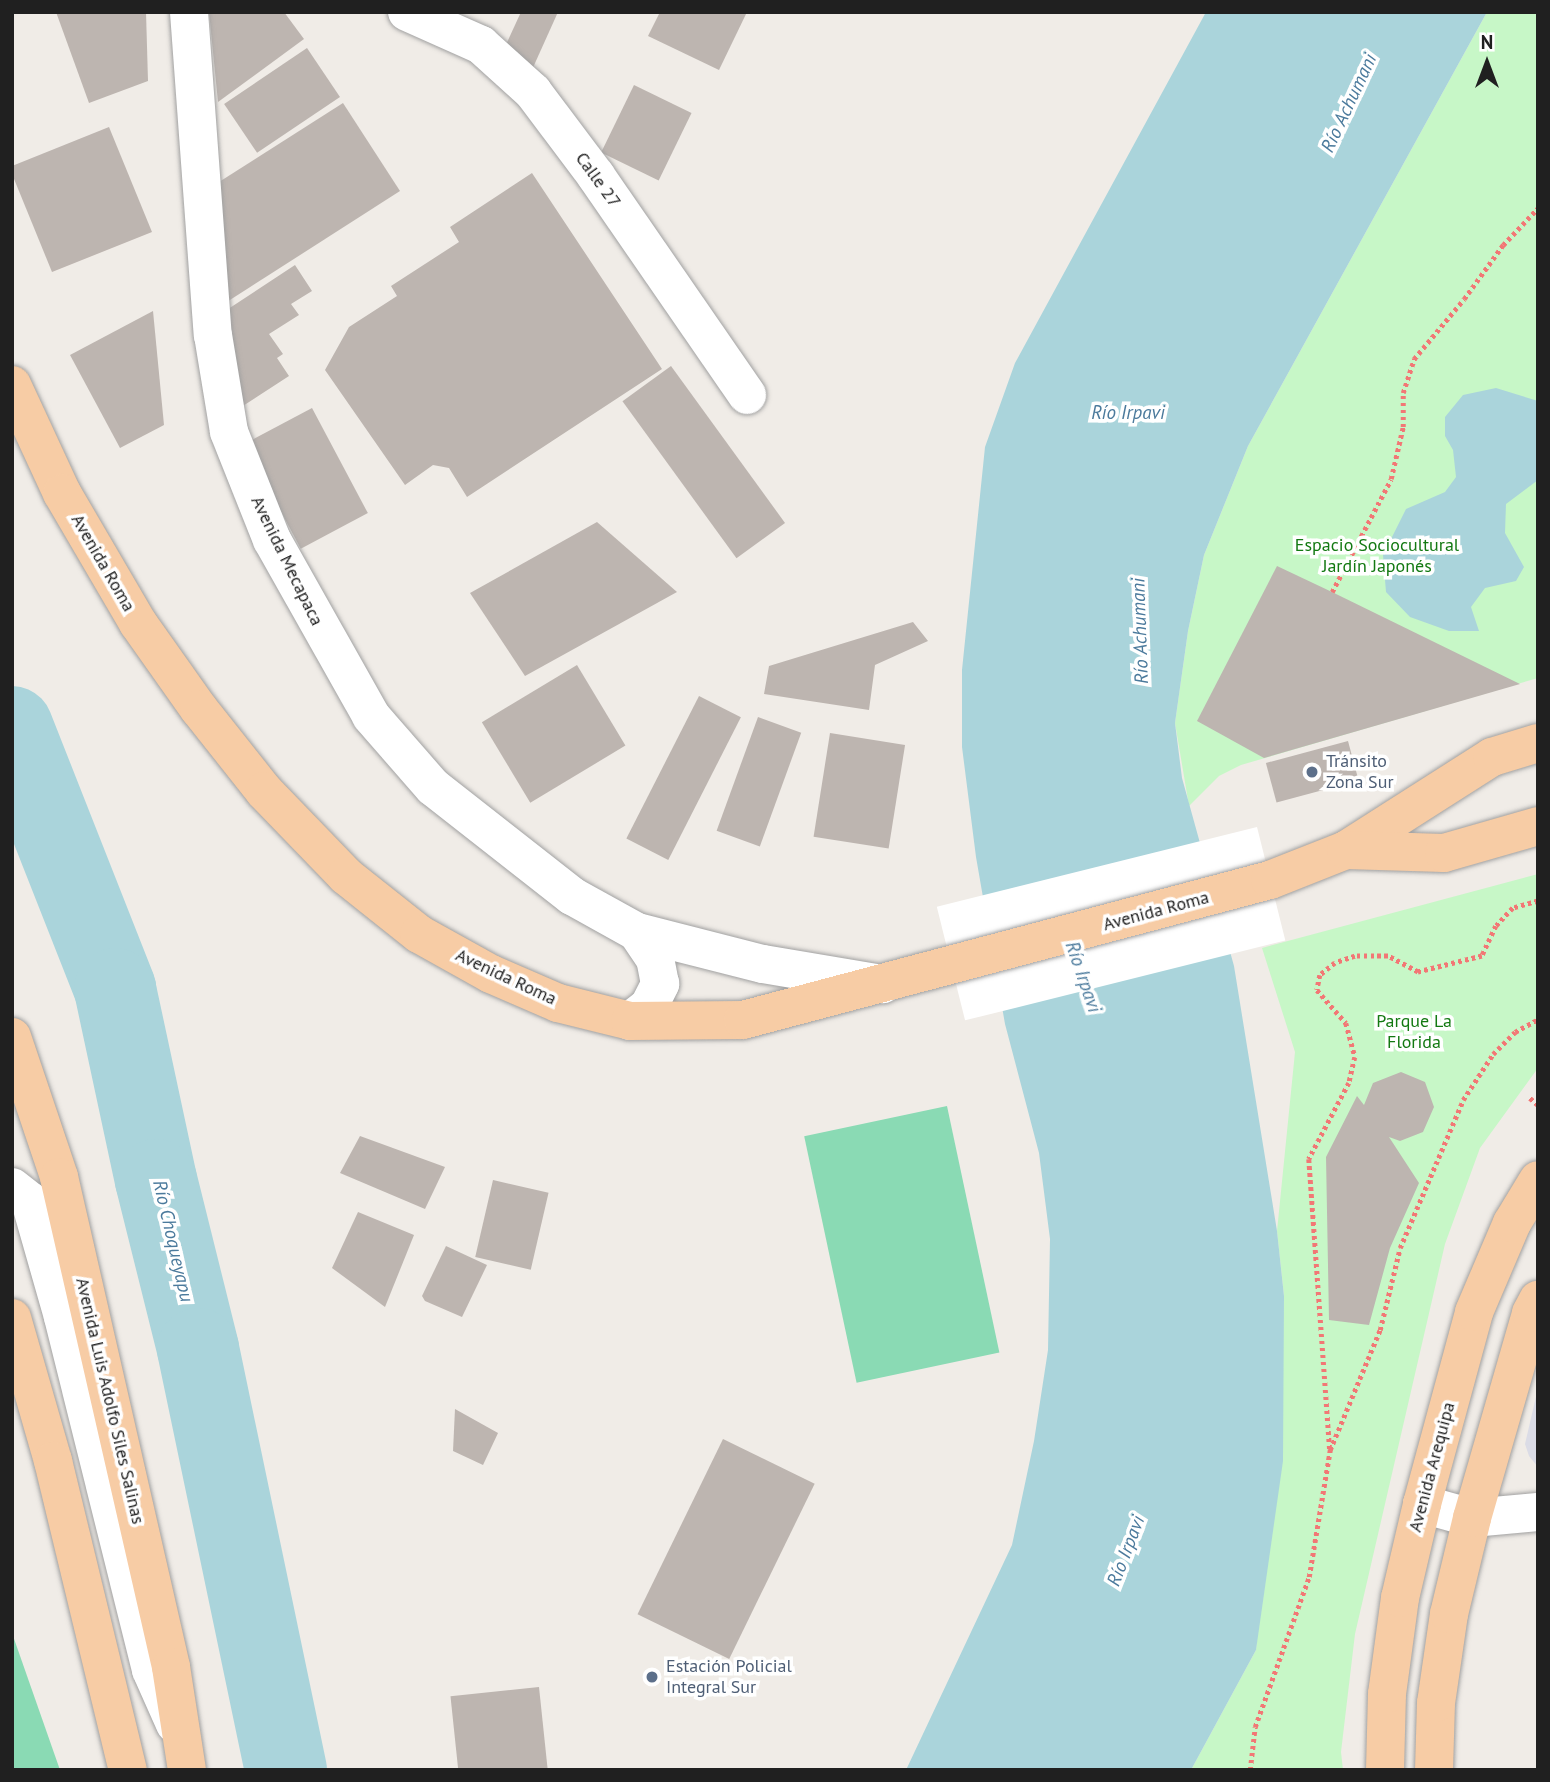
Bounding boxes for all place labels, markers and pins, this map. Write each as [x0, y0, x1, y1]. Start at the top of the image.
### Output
place label: Tránsito Zona Sur [1326, 751, 1393, 794]
marker: Tránsito Zona Sur [1304, 764, 1320, 780]
place label: Estación Policial Integral Sur [666, 1656, 792, 1698]
marker: Estación Policial Integral Sur [644, 1669, 660, 1685]

